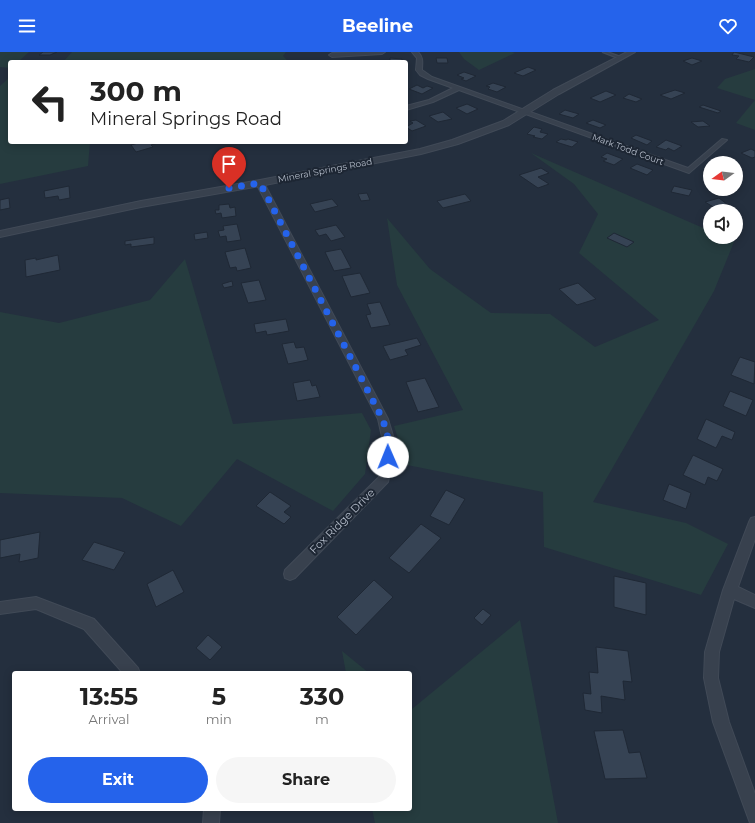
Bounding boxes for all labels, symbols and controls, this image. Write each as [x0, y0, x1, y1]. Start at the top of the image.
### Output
icon: menu [16, 15, 38, 37]
text: Beeline [342, 15, 413, 37]
icon: heart [717, 15, 739, 37]
text: 300 m [90, 74, 182, 108]
icon: left [24, 76, 76, 128]
text: Mineral Springs Road [90, 108, 282, 130]
street label: Mark Todd Court [591, 131, 666, 167]
pin [212, 147, 246, 188]
icon: arrive [218, 153, 240, 175]
street label: Mineral Springs Road [277, 155, 373, 185]
north arrow [703, 156, 743, 196]
map controls [703, 156, 743, 244]
button: sound [703, 204, 743, 244]
position arrow [367, 436, 409, 478]
street label: Fox Ridge Drive [306, 485, 378, 557]
text: 13:55 [80, 682, 138, 711]
text: 5 [212, 682, 226, 711]
text: 330 [300, 682, 344, 711]
text: Arrival [88, 711, 129, 727]
text: min [206, 711, 232, 727]
text: m [315, 711, 329, 727]
button: Exit [28, 757, 208, 803]
button: Share [216, 757, 396, 803]

